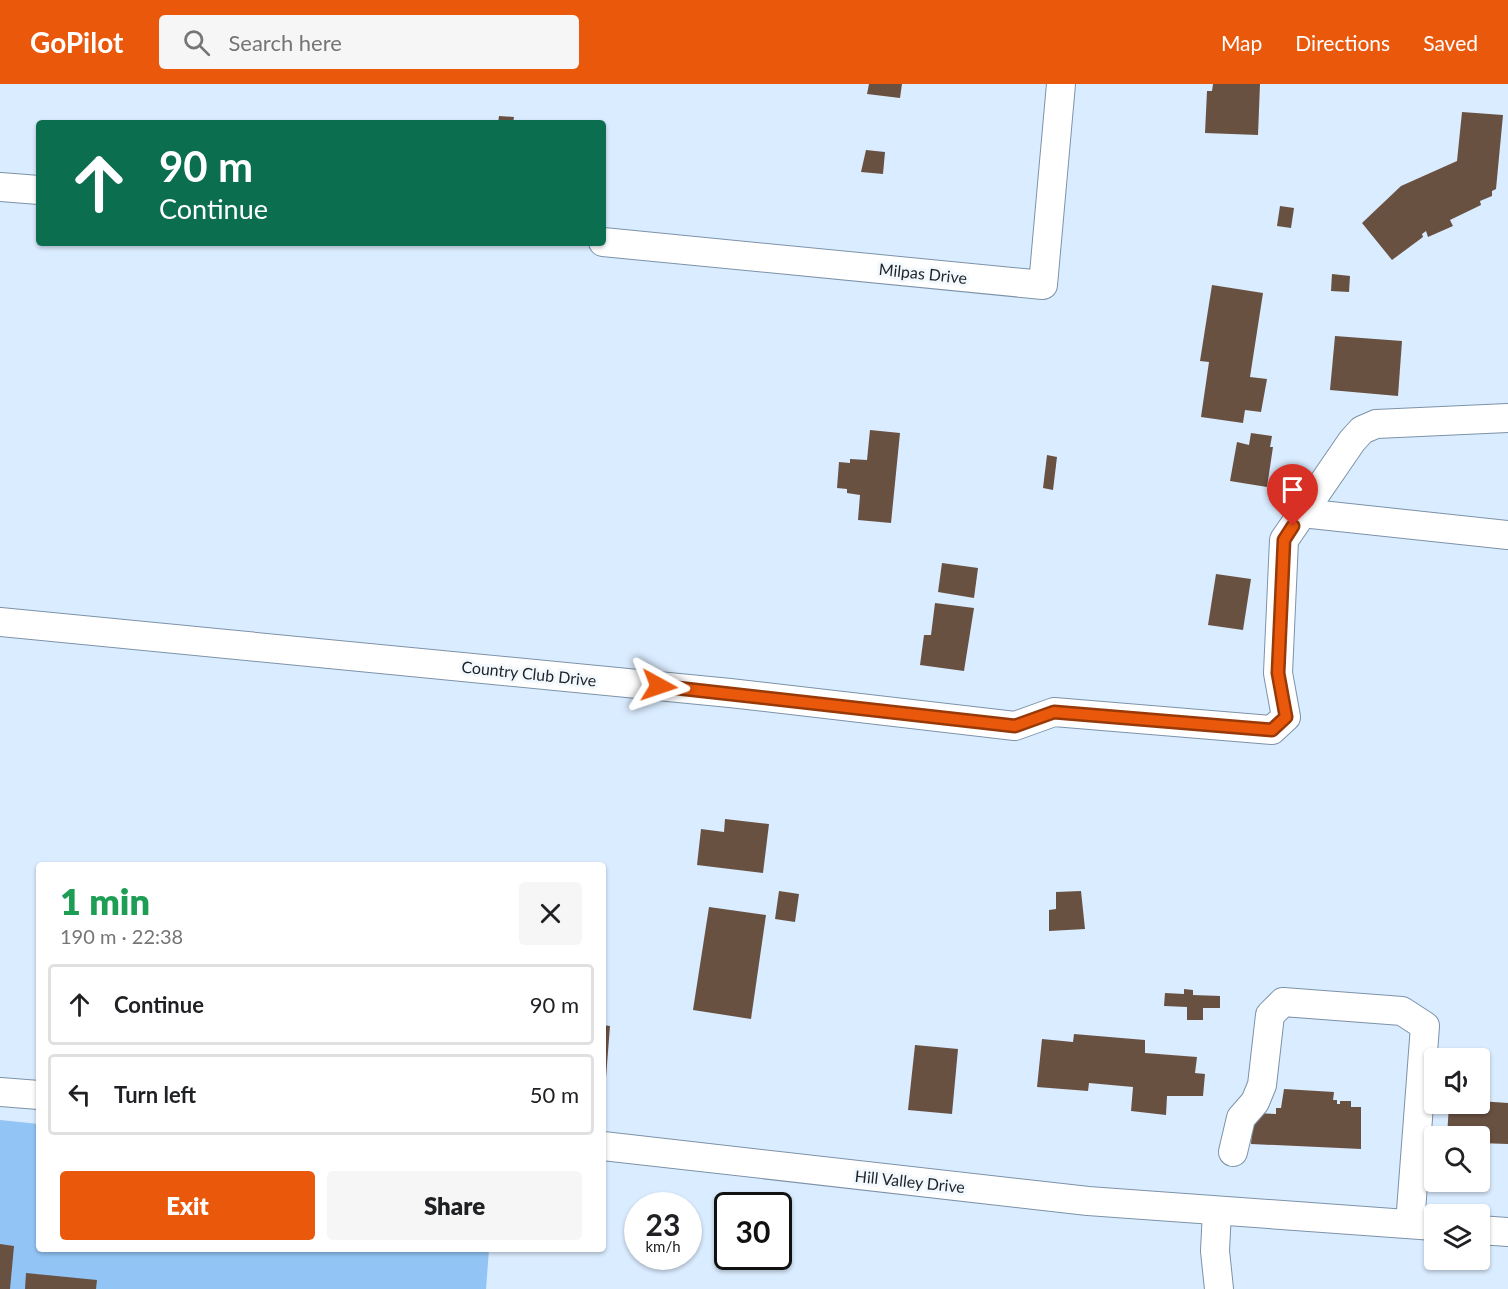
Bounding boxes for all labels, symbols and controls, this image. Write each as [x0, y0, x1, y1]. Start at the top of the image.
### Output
search box [159, 15, 579, 69]
text: GoPilot [30, 25, 123, 59]
icon: search [180, 26, 213, 59]
text: Search here [228, 29, 342, 56]
text: Map [1221, 30, 1262, 55]
text: Directions [1295, 30, 1390, 55]
text: Saved [1423, 30, 1478, 55]
text: 90 m [159, 141, 253, 191]
icon: ahead [60, 144, 138, 222]
text: Continue [159, 192, 268, 225]
street label: Milpas Drive [878, 259, 968, 287]
pin [1267, 464, 1318, 526]
icon: arrive [1276, 473, 1309, 506]
position arrow [627, 654, 691, 718]
street label: Country Club Drive [461, 656, 597, 690]
text: 1 min [60, 879, 150, 923]
button: close [519, 882, 582, 945]
text: 190 m · 22:38 [60, 924, 183, 948]
icon: ahead [63, 988, 96, 1021]
text: Continue [114, 991, 204, 1018]
text: 90 m [530, 991, 579, 1018]
map controls [1424, 1048, 1490, 1270]
button: sound [1424, 1048, 1490, 1114]
icon: left [63, 1078, 96, 1111]
text: Turn left [114, 1081, 196, 1108]
text: 50 m [530, 1081, 579, 1108]
button: search [1424, 1126, 1490, 1192]
street label: Hill Valley Drive [854, 1166, 966, 1196]
button: Exit [60, 1171, 315, 1240]
button: Share [327, 1171, 582, 1240]
speed limit sign: 30 [714, 1192, 792, 1270]
button: layers [1424, 1204, 1490, 1270]
text: 23 [646, 1206, 680, 1242]
text: km/h [645, 1237, 681, 1255]

